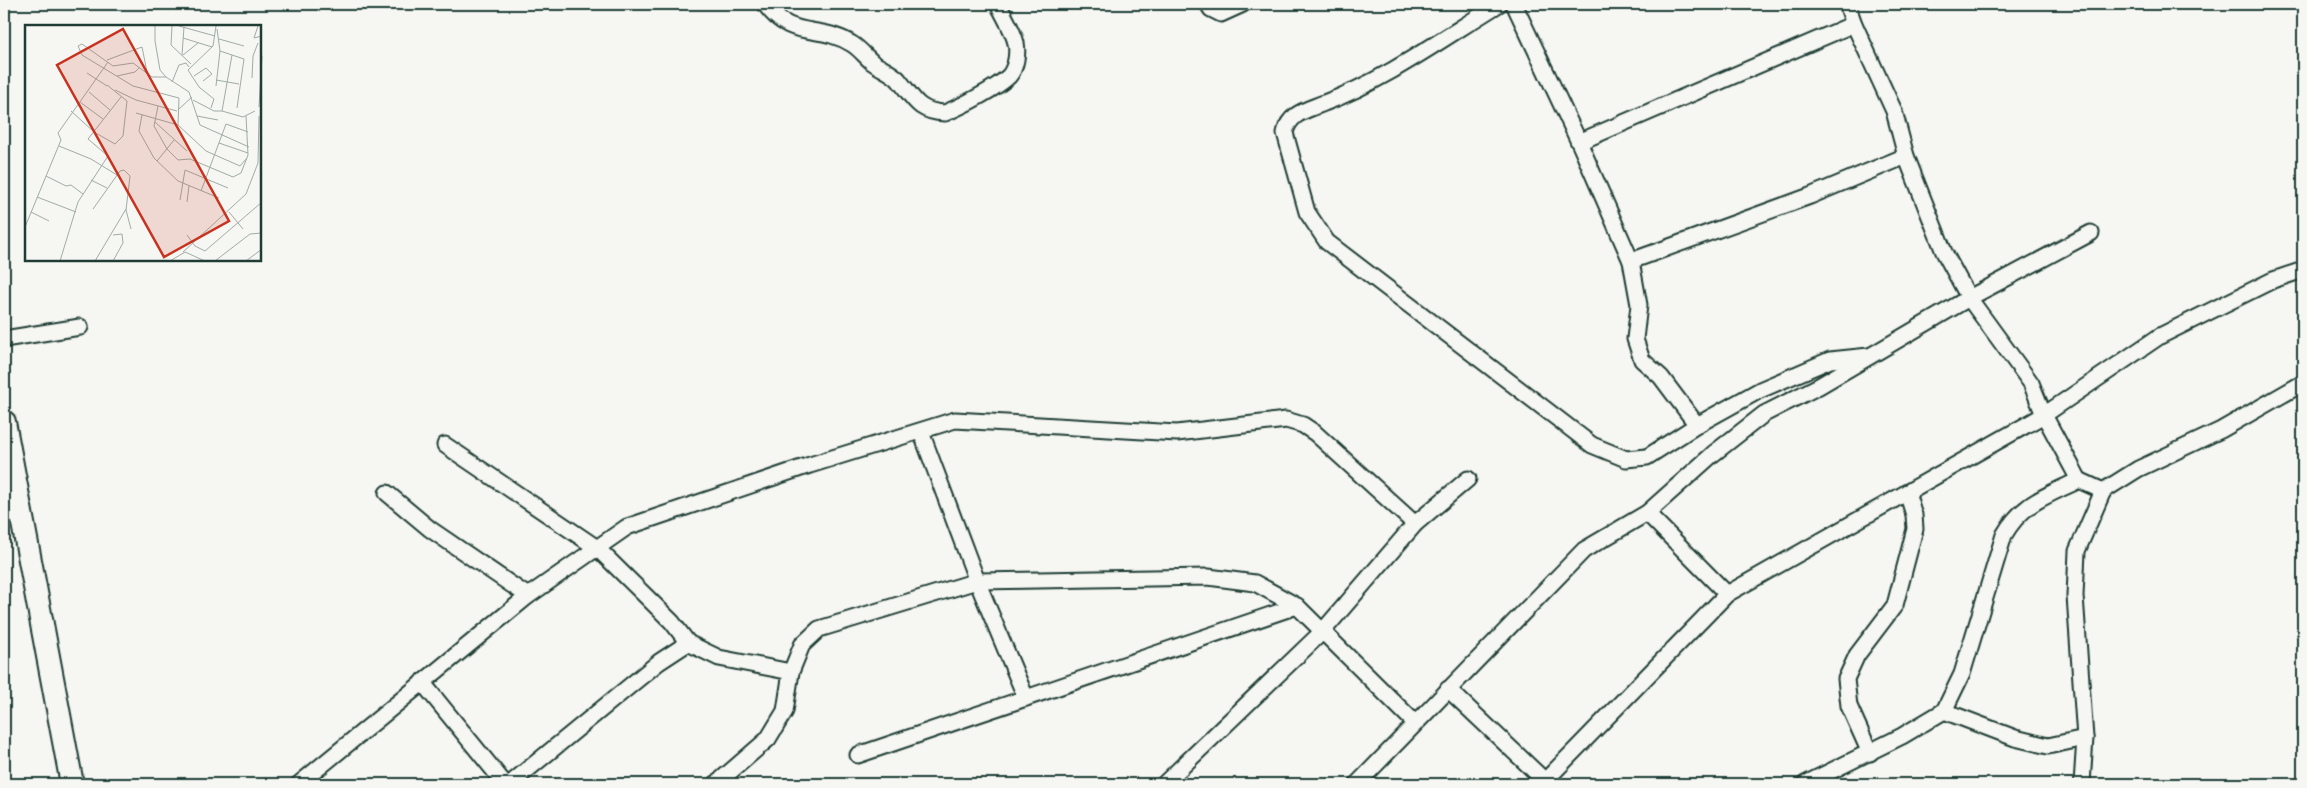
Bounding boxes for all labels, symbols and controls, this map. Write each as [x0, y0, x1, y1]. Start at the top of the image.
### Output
inset map [25, 25, 261, 261]

